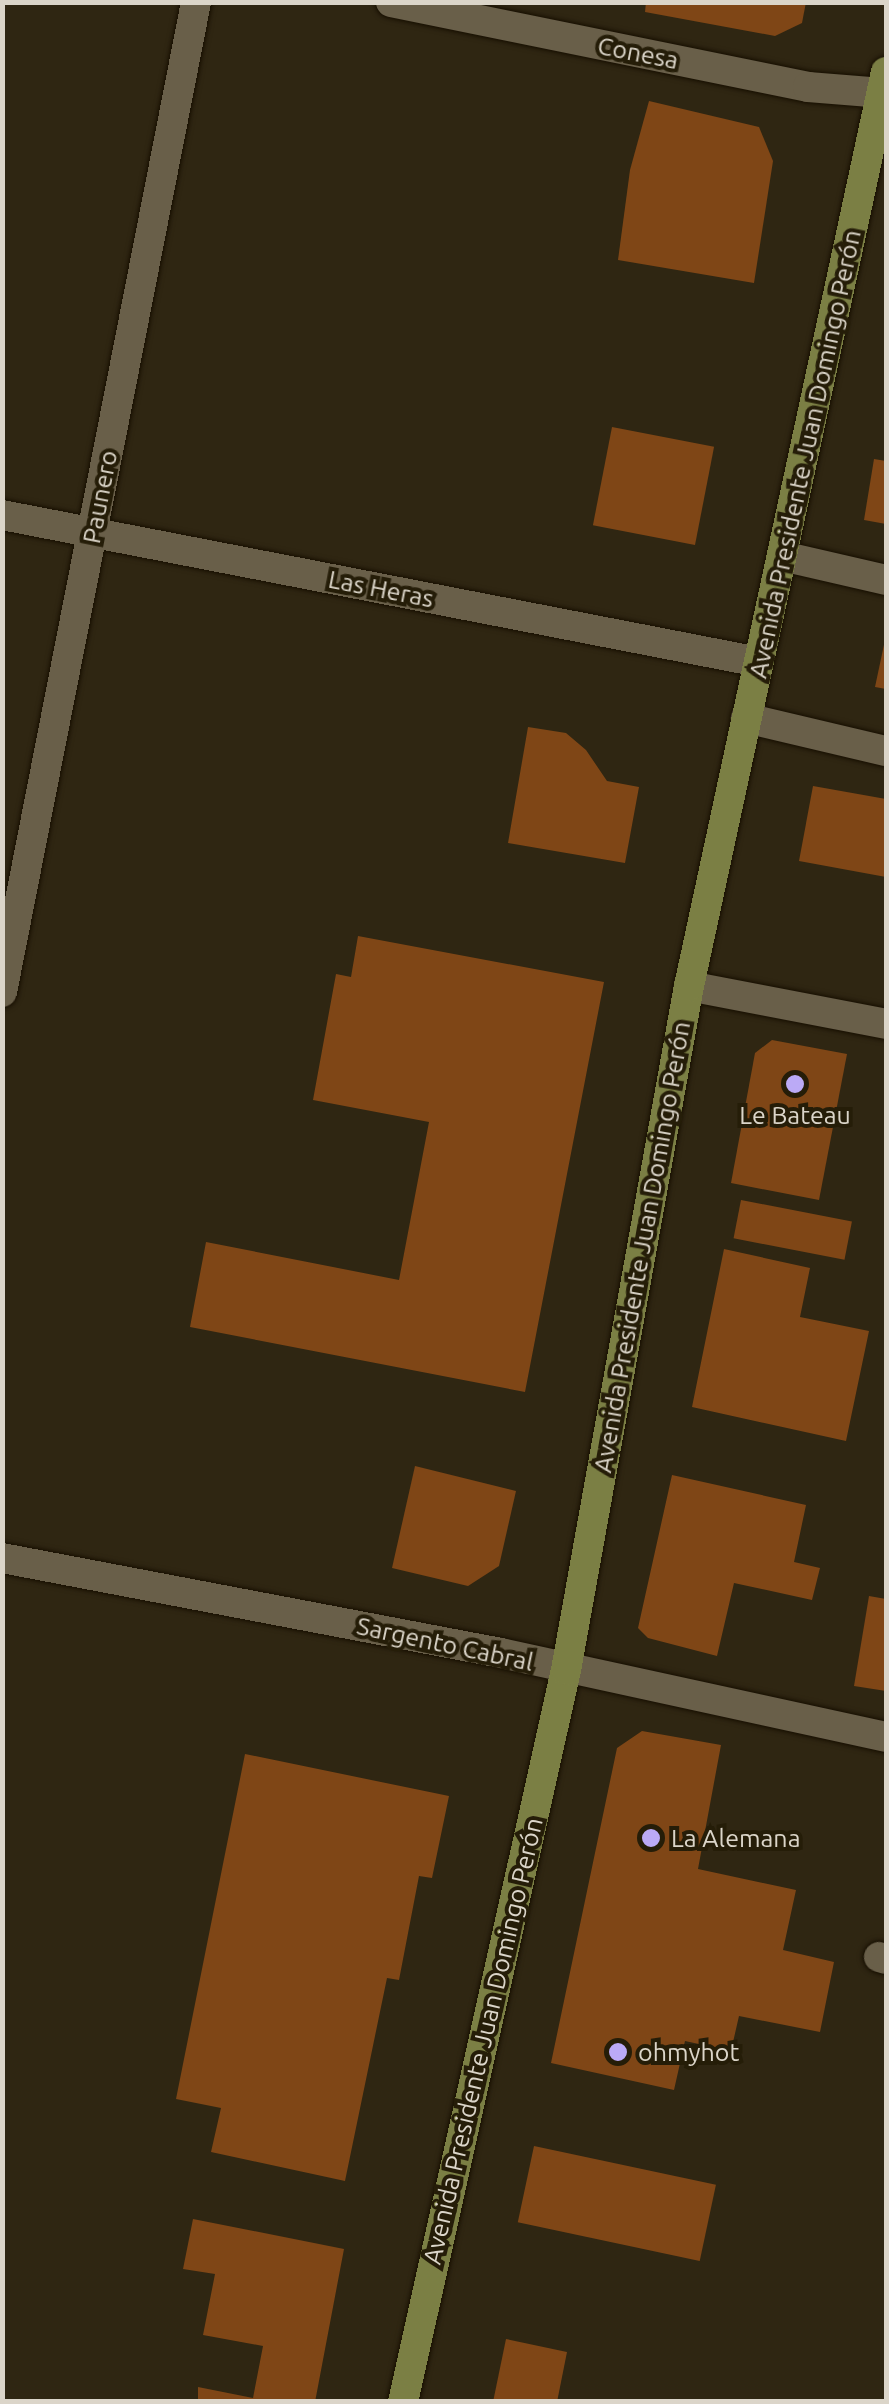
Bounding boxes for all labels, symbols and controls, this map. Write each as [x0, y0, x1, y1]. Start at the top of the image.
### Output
street label: Conesa [595, 30, 681, 76]
street label: Avenida Presidente Juan Domingo Perón [743, 227, 867, 681]
street label: Paunero [76, 448, 124, 546]
street label: Las Heras [326, 564, 436, 614]
street label: Avenida Presidente Juan Domingo Perón [588, 1019, 696, 1475]
marker: Le Bateau [784, 1073, 806, 1095]
place label: Le Bateau [739, 1100, 851, 1130]
street label: Sargento Cabral [354, 1611, 536, 1677]
street label: Avenida Presidente Juan Domingo Perón [417, 1815, 549, 2267]
place label: La Alemana [671, 1823, 800, 1853]
marker: La Alemana [640, 1827, 662, 1849]
place label: ohmyhot [638, 2037, 739, 2067]
marker: ohmyhot [607, 2041, 629, 2063]

